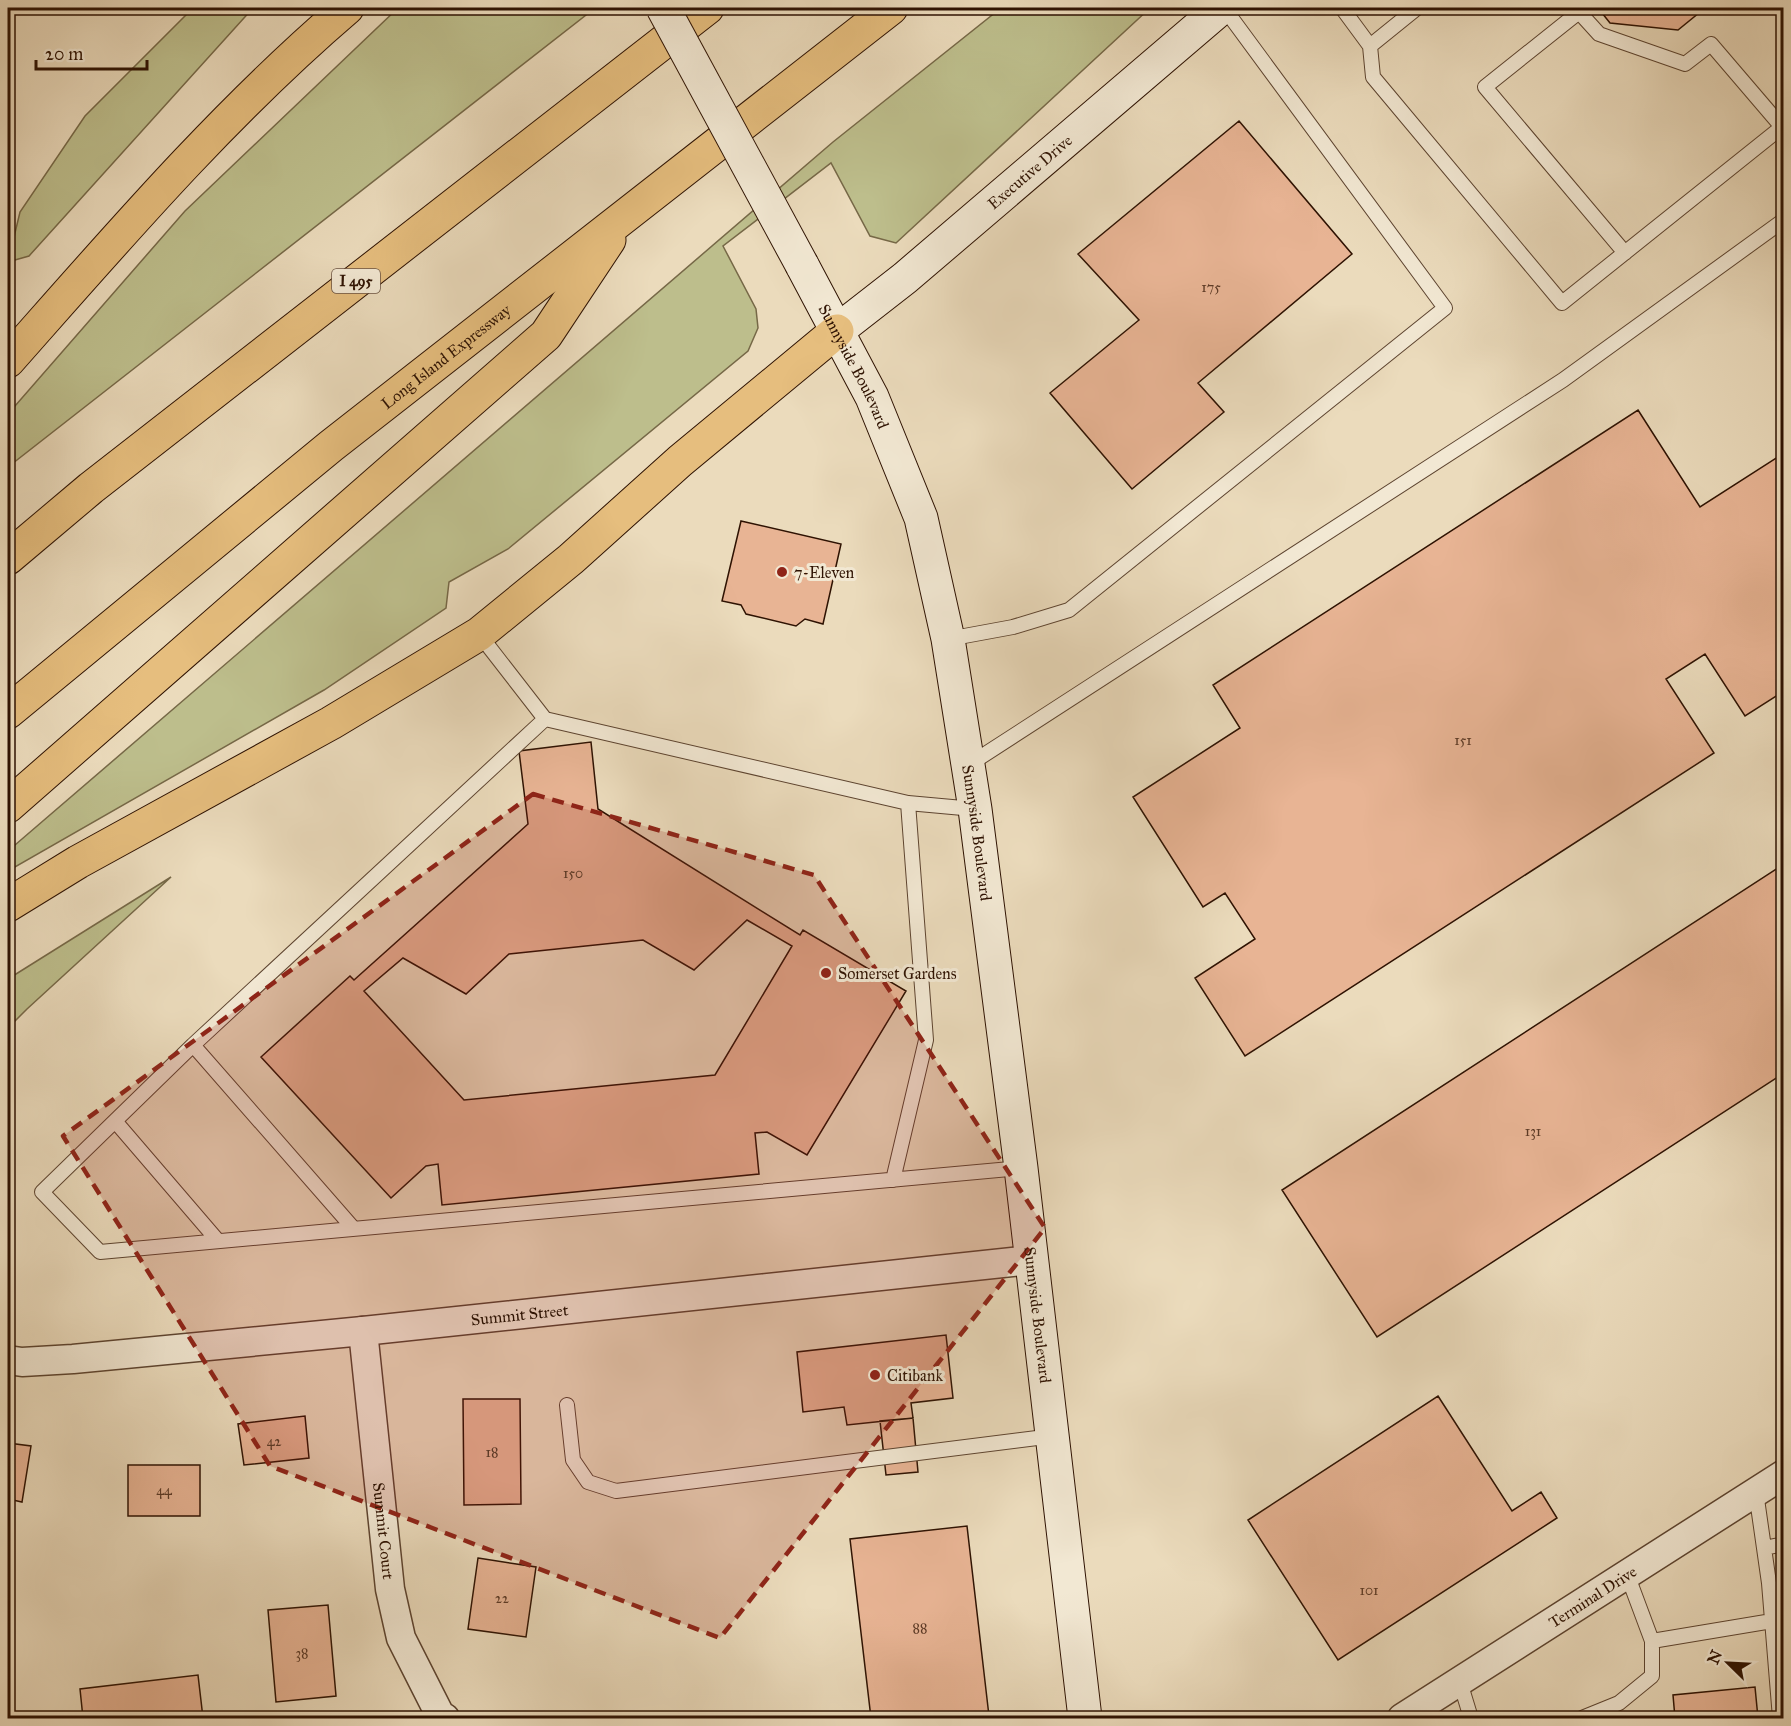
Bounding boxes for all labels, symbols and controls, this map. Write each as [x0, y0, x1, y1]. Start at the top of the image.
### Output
scale bar [36, 33, 147, 71]
text: 20 m [45, 43, 83, 65]
street label: Executive Drive [984, 130, 1076, 213]
road number: I 495 [332, 269, 380, 293]
house number: 175 [1201, 279, 1221, 296]
street label: Long Island Expressway [378, 300, 515, 413]
street label: Sunnyside Boulevard [814, 301, 893, 432]
place label: 7-Eleven [794, 563, 855, 582]
marker: 7-Eleven [775, 565, 789, 579]
house number: 151 [1454, 732, 1472, 749]
street label: Sunnyside Boulevard [958, 763, 996, 902]
house number: 150 [563, 865, 583, 882]
place label: Somerset Gardens [838, 964, 957, 983]
marker: Somerset Gardens [819, 966, 833, 980]
house number: 131 [1525, 1123, 1542, 1140]
street label: Sunnyside Boulevard [1020, 1246, 1055, 1384]
street label: Summit Street [470, 1300, 570, 1329]
place label: Citibank [887, 1366, 943, 1385]
marker: Citibank [868, 1368, 882, 1382]
house number: 42 [267, 1433, 281, 1450]
house number: 18 [486, 1444, 498, 1461]
house number: 44 [156, 1482, 173, 1499]
street label: Summit Court [369, 1482, 398, 1581]
street label: Terminal Drive [1545, 1562, 1640, 1632]
house number: 101 [1359, 1582, 1379, 1599]
house number: 22 [495, 1590, 509, 1607]
house number: 88 [913, 1620, 927, 1637]
north arrow [1698, 1633, 1758, 1693]
house number: 38 [295, 1645, 309, 1662]
text: N [1703, 1647, 1726, 1667]

